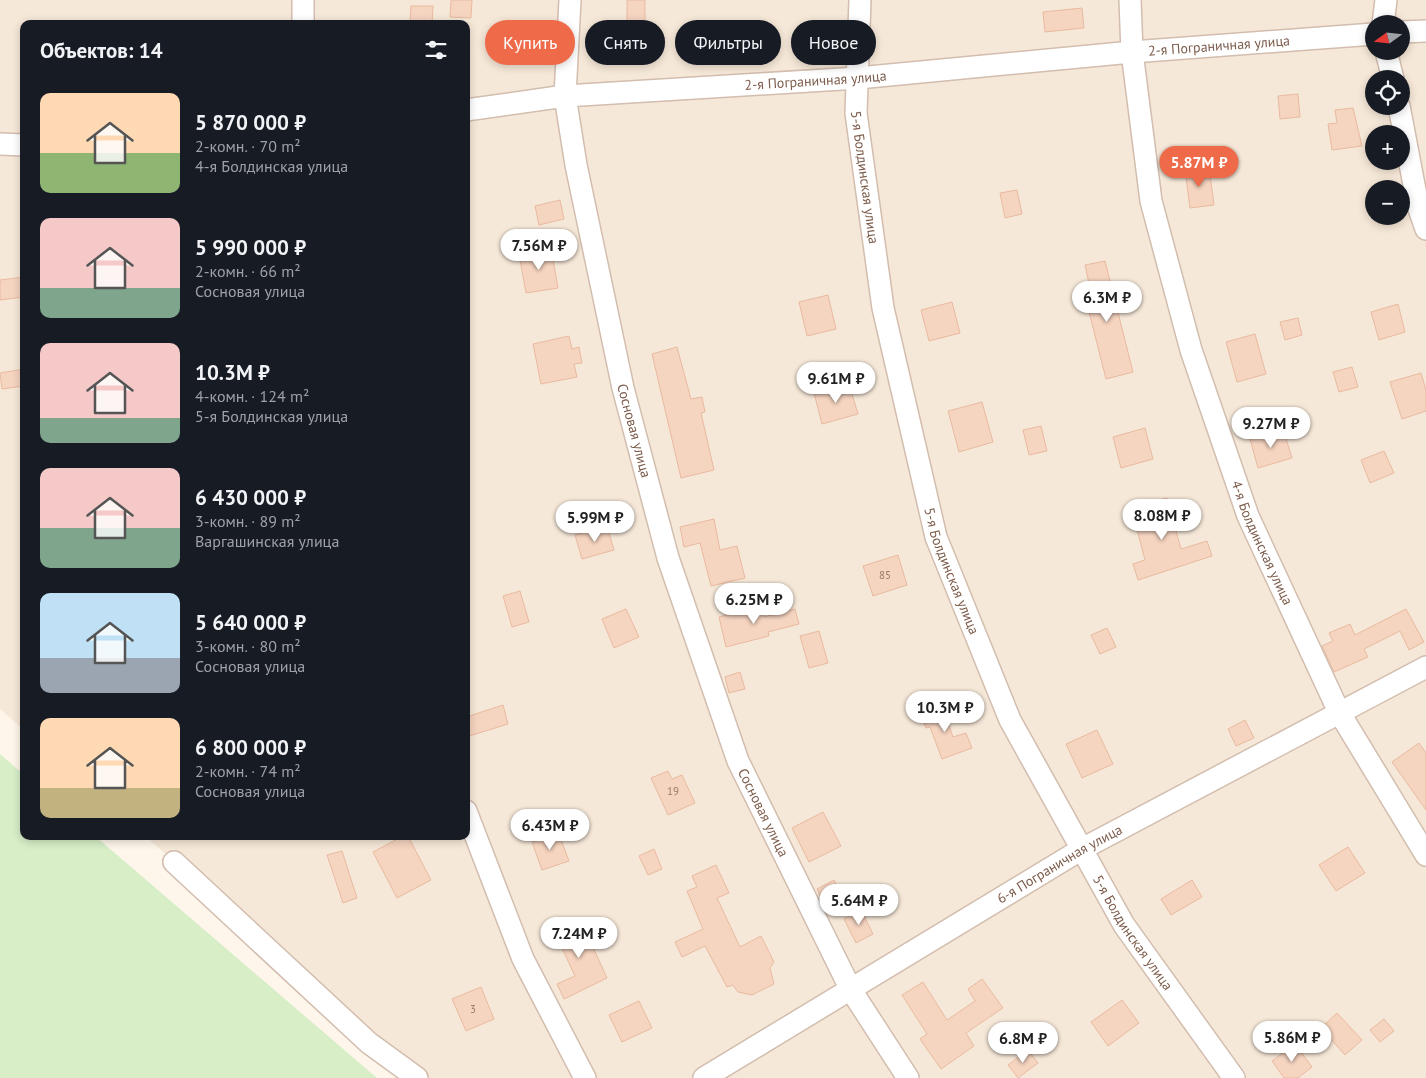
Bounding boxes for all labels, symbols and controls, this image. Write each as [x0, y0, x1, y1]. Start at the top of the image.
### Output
north arrow [1365, 15, 1410, 60]
map controls [1365, 15, 1410, 225]
chip: Купить [485, 20, 575, 65]
chip: Снять [585, 20, 665, 65]
chip: Фильтры [675, 20, 781, 65]
chip: Новое [791, 20, 876, 65]
street label: 2-я Пограничная улица [1147, 31, 1291, 60]
icon: filters [422, 36, 450, 64]
text: Объектов: 14 [40, 37, 163, 64]
street label: 2-я Пограничная улица [744, 66, 887, 94]
button: locate [1365, 70, 1410, 115]
text: 5 870 000 ₽ [195, 109, 306, 136]
street label: 5-я Болдинская улица [847, 110, 883, 245]
icon: home [80, 113, 140, 173]
button: + [1365, 125, 1410, 170]
text: 2-комн. · 70 m² [195, 136, 301, 156]
pin: 5.87M ₽ [1153, 146, 1245, 188]
text: 5.87M ₽ [1170, 152, 1228, 172]
text: 4-я Болдинская улица [195, 156, 348, 176]
button: − [1365, 180, 1410, 225]
pin: 7.56M ₽ [493, 228, 585, 271]
text: 5 990 000 ₽ [195, 234, 306, 261]
text: 7.56M ₽ [511, 235, 567, 255]
icon: home [80, 238, 140, 298]
text: 2-комн. · 66 m² [195, 261, 301, 281]
pin: 6.3M ₽ [1066, 280, 1148, 323]
text: Сосновая улица [195, 281, 305, 301]
text: 6.3M ₽ [1083, 287, 1131, 307]
text: 10.3M ₽ [195, 359, 270, 386]
pin: 9.61M ₽ [790, 362, 882, 404]
icon: home [80, 363, 140, 423]
text: 9.61M ₽ [807, 368, 865, 388]
street label: Сосновая улица [613, 382, 655, 480]
text: 4-комн. · 124 m² [195, 386, 309, 406]
text: 5-я Болдинская улица [195, 406, 348, 426]
pin: 9.27M ₽ [1225, 406, 1317, 449]
text: 9.27M ₽ [1242, 413, 1300, 433]
street label: 4-я Болдинская улица [1227, 478, 1297, 608]
text: 6 430 000 ₽ [195, 484, 306, 511]
icon: home [80, 488, 140, 548]
pin: 8.08M ₽ [1116, 498, 1208, 541]
pin: 5.99M ₽ [549, 500, 641, 543]
text: 8.08M ₽ [1133, 505, 1191, 525]
street label: 5-я Болдинская улица [920, 506, 983, 637]
text: 5.99M ₽ [566, 507, 624, 527]
text: 3-комн. · 89 m² [195, 511, 301, 531]
text: Варгашинская улица [195, 531, 339, 551]
house number: 85 [879, 568, 891, 582]
pin: 6.25M ₽ [708, 582, 800, 625]
text: 6.25M ₽ [725, 589, 783, 609]
text: 5 640 000 ₽ [195, 609, 306, 636]
icon: home [80, 613, 140, 673]
text: 3-комн. · 80 m² [195, 636, 301, 656]
text: Сосновая улица [195, 656, 305, 676]
pin: 10.3M ₽ [899, 690, 991, 733]
text: 10.3M ₽ [916, 697, 974, 717]
text: 6 800 000 ₽ [195, 734, 306, 761]
icon: home [80, 738, 140, 798]
text: 2-комн. · 74 m² [195, 761, 301, 781]
street label: Сосновая улица [734, 765, 793, 860]
text: Сосновая улица [195, 781, 305, 801]
house number: 19 [667, 784, 679, 798]
pin: 6.43M ₽ [504, 808, 596, 851]
text: 6.43M ₽ [521, 815, 579, 835]
street label: 6-я Пограничная улица [993, 820, 1125, 908]
street label: 5-я Болдинская улица [1089, 872, 1177, 994]
pin: 5.64M ₽ [813, 884, 905, 926]
text: 5.64M ₽ [830, 890, 888, 910]
pin: 7.24M ₽ [533, 916, 625, 959]
text: 7.24M ₽ [551, 923, 607, 943]
house number: 3 [470, 1002, 476, 1016]
pin: 5.86M ₽ [1246, 1020, 1338, 1063]
pin: 6.8M ₽ [982, 1022, 1064, 1064]
text: 5.86M ₽ [1263, 1027, 1321, 1047]
text: 6.8M ₽ [999, 1028, 1047, 1048]

